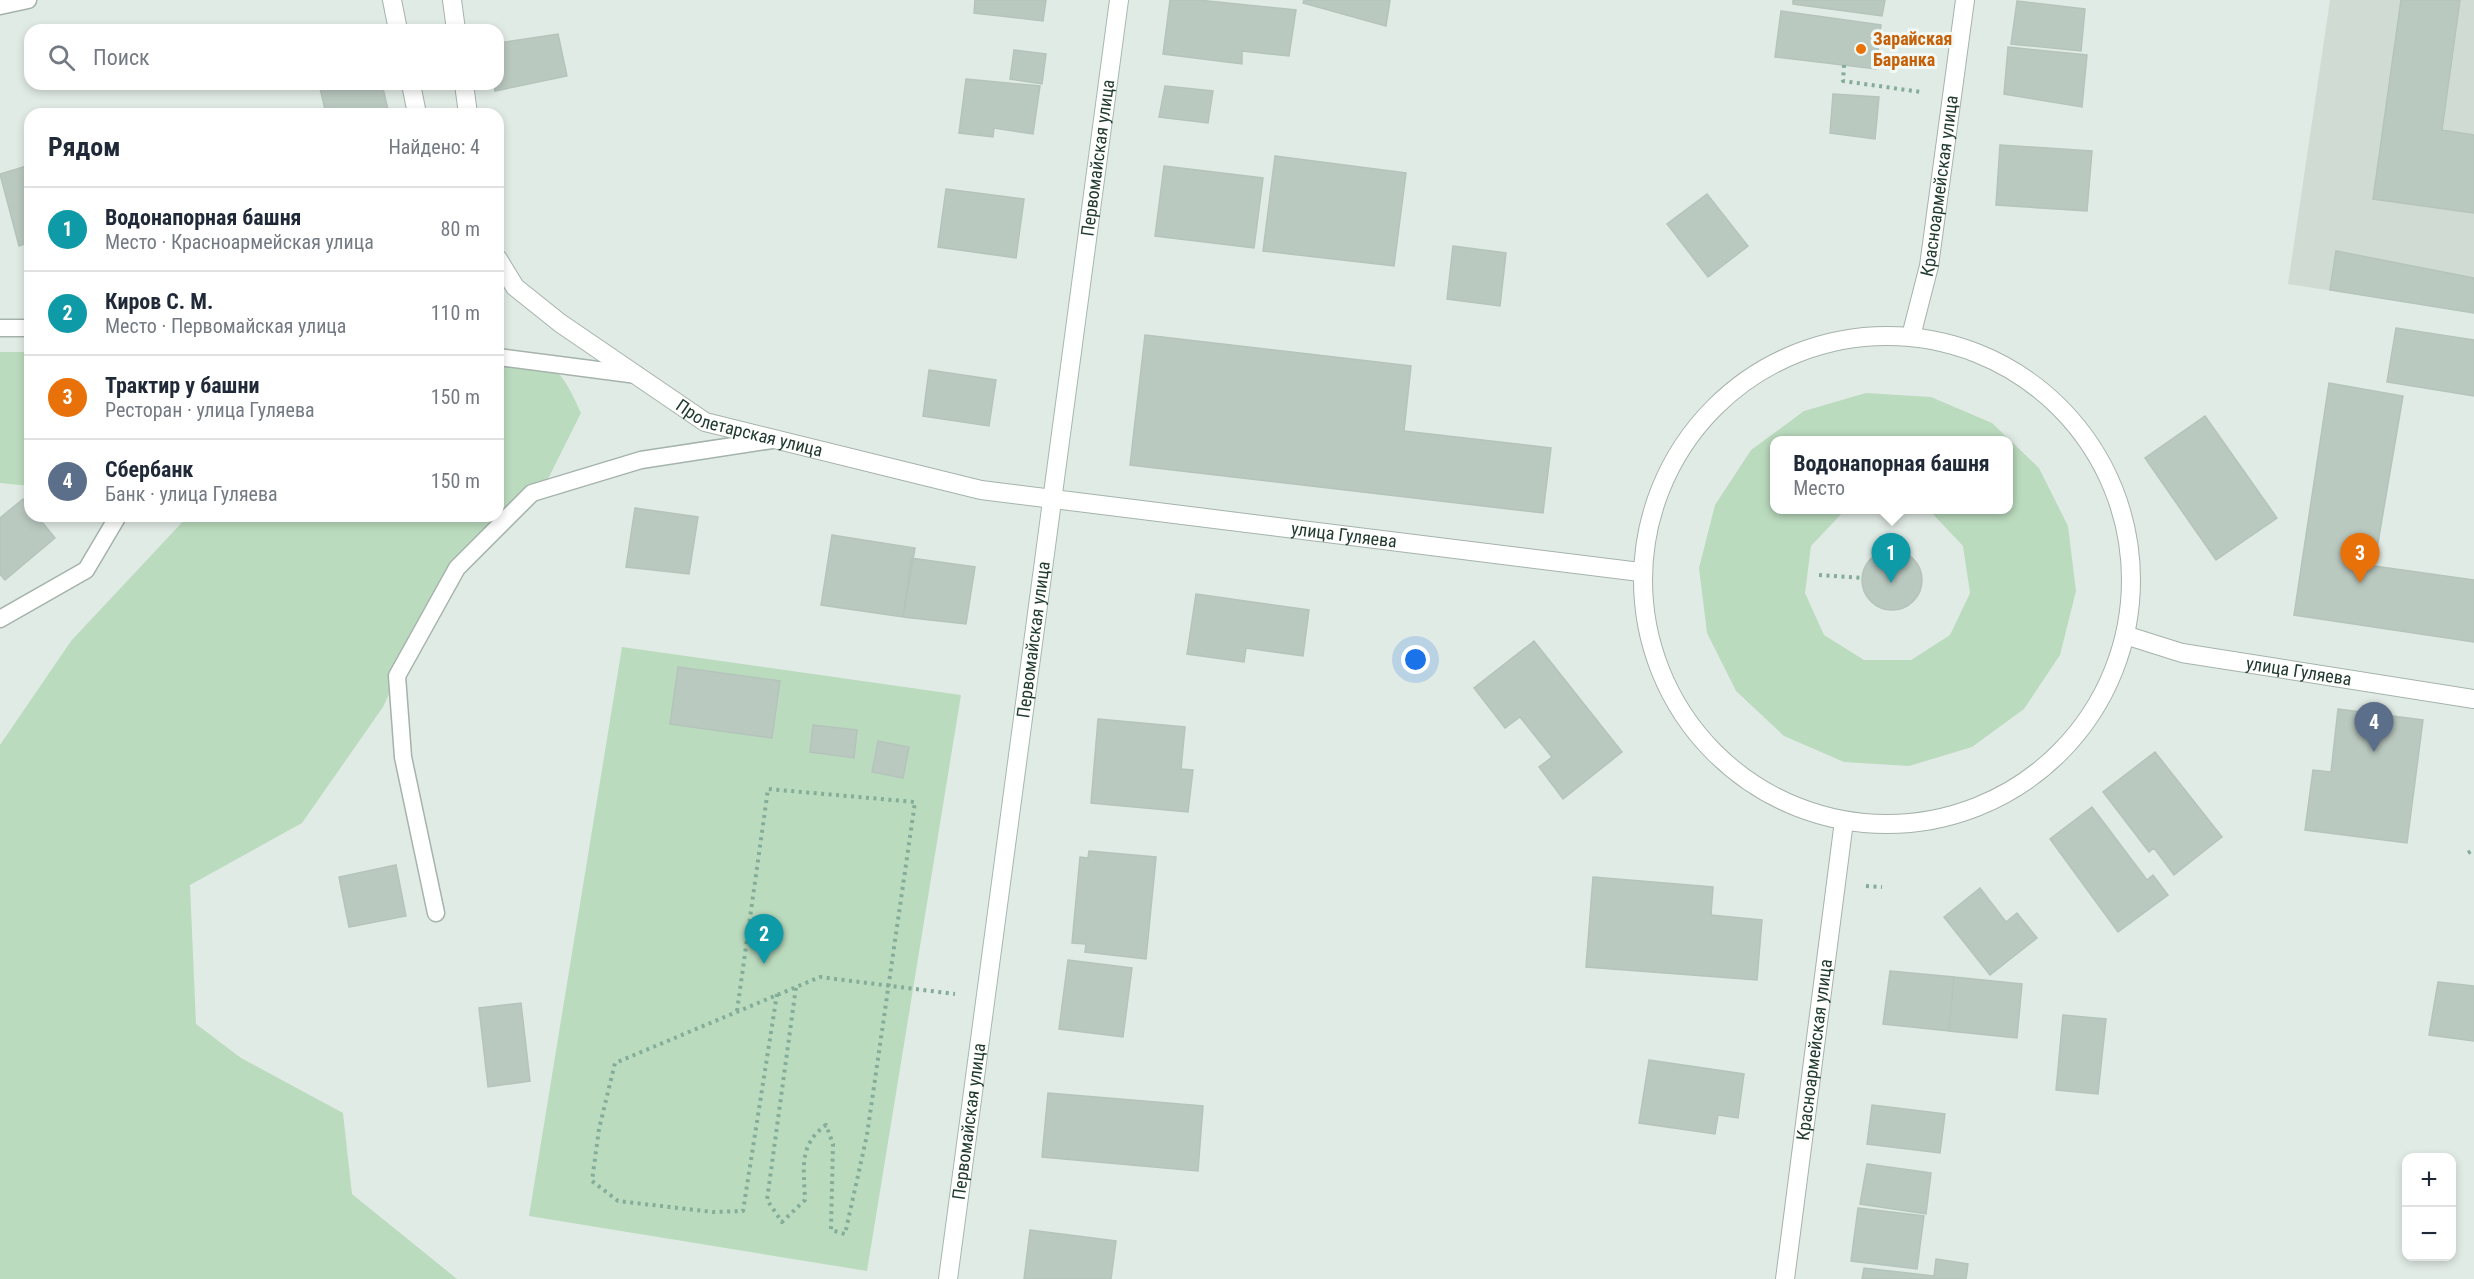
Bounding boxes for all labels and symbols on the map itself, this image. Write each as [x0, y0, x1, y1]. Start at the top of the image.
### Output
place label: Зарайская Баранка [1873, 28, 1952, 70]
marker: Зарайская Баранка [1854, 42, 1868, 56]
street label: Первомайская улица [1077, 78, 1118, 238]
street label: Красноармейская улица [1916, 94, 1962, 279]
street label: Пролетарская улица [672, 394, 825, 461]
street label: улица Гуляева [1290, 518, 1398, 552]
pin: 1 [1872, 534, 1910, 583]
pin: 3 [2340, 534, 2380, 583]
street label: Первомайская улица [1012, 560, 1054, 719]
your location [1401, 645, 1430, 674]
street label: улица Гуляева [2245, 652, 2353, 690]
pin: 4 [2354, 702, 2394, 752]
pin: 2 [744, 914, 783, 964]
street label: Красноармейская улица [1792, 958, 1836, 1142]
street label: Первомайская улица [948, 1042, 989, 1201]

